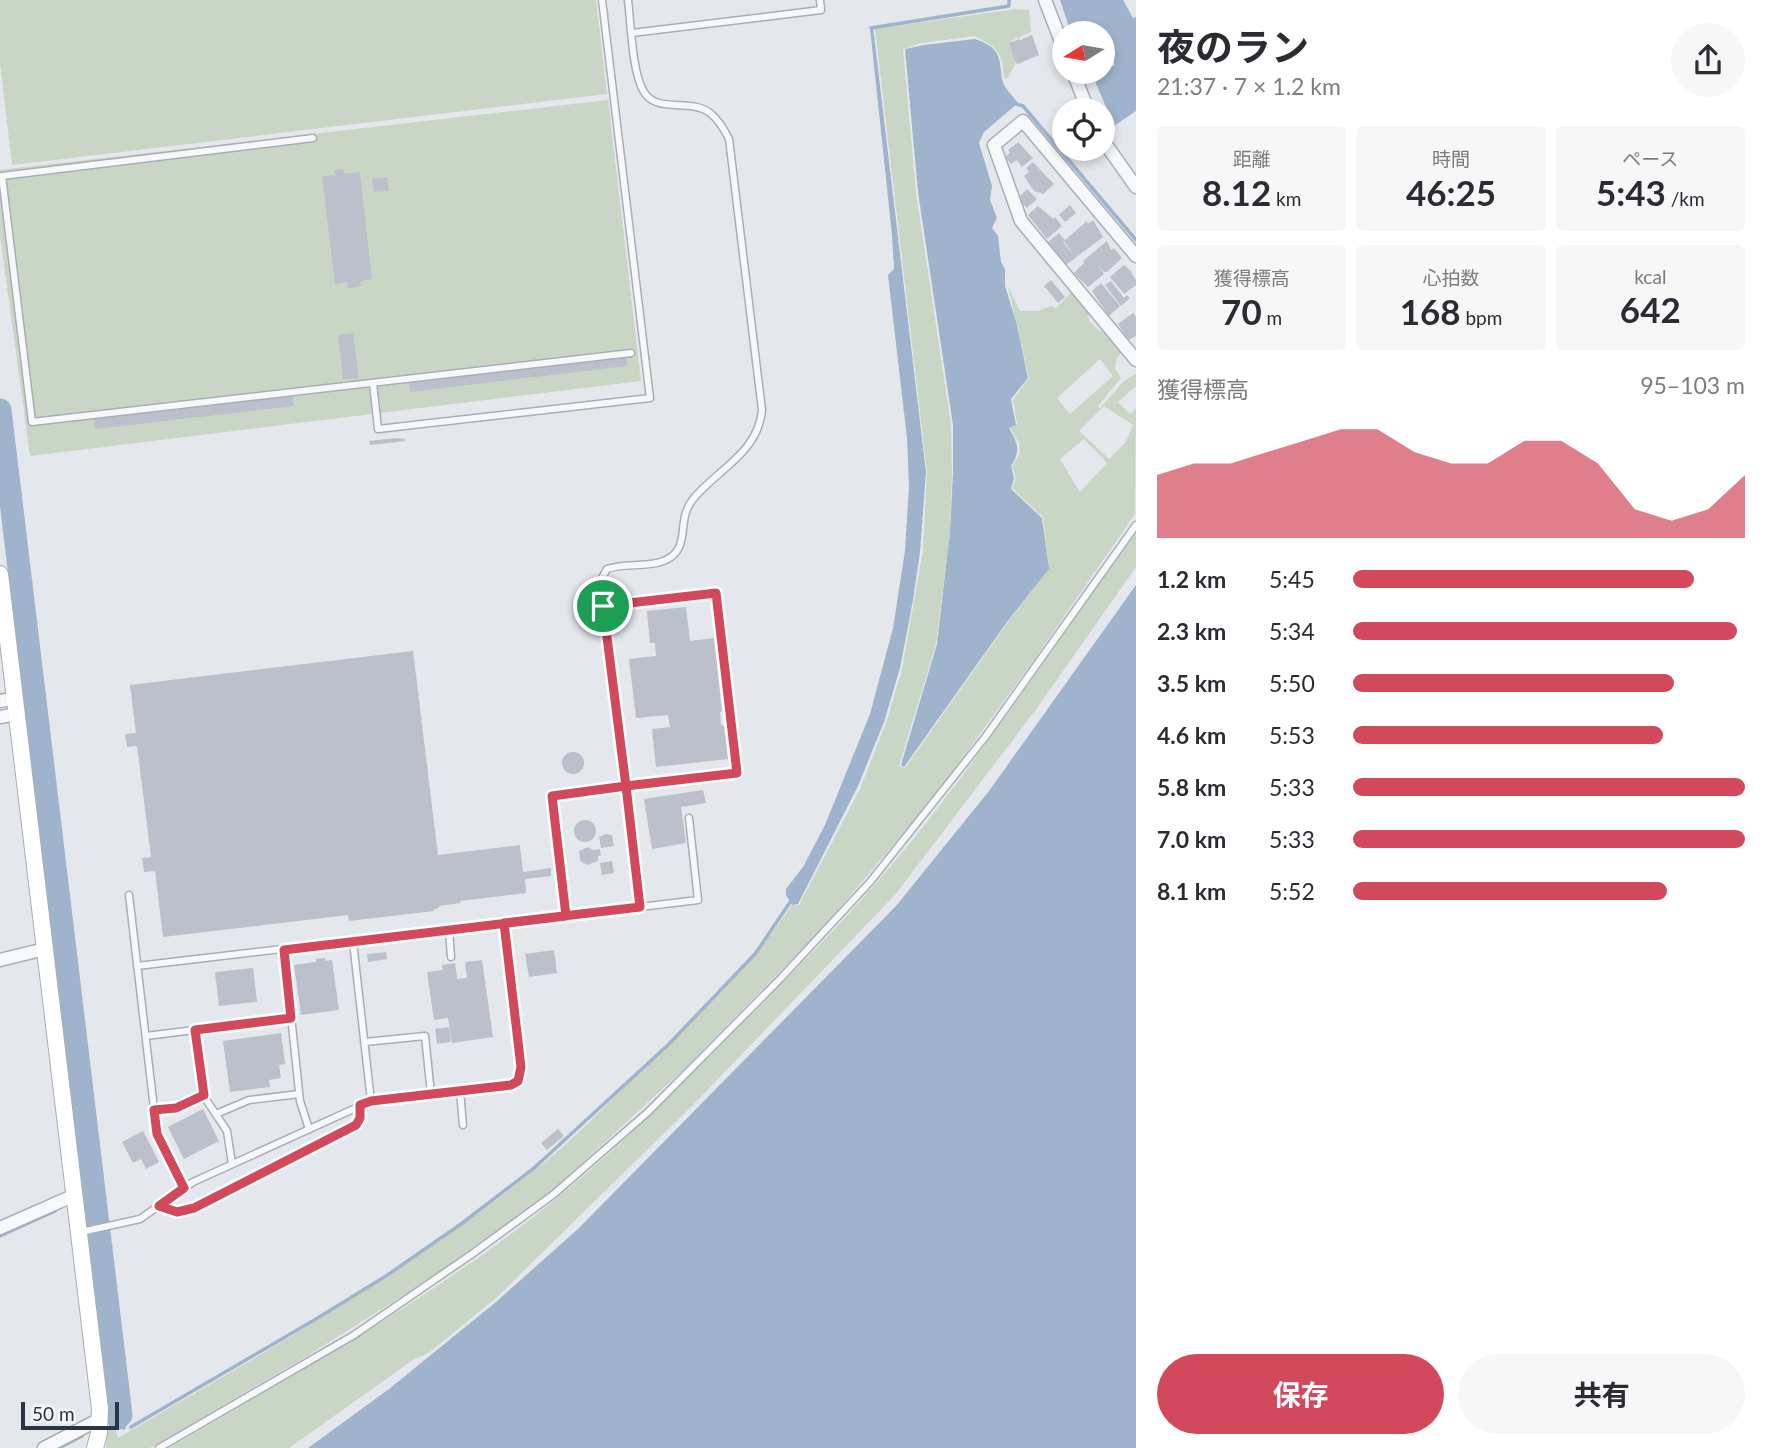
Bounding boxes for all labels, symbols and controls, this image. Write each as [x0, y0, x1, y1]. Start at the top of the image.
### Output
north arrow [1052, 21, 1115, 84]
map controls [1052, 21, 1115, 161]
text: 夜のラン [1157, 23, 1309, 69]
button: share [1671, 23, 1745, 97]
text: 21:37 · 7 × 1.2 km [1157, 72, 1341, 100]
button: locate [1052, 98, 1115, 161]
text: 距離 [1233, 147, 1271, 170]
text: 時間 [1432, 147, 1470, 170]
text: ペース [1622, 147, 1678, 170]
text: 8.12 [1202, 171, 1271, 213]
text: 46:25 [1406, 171, 1496, 213]
text: 5:43 [1596, 171, 1666, 213]
text: km [1271, 187, 1301, 210]
text: /km [1666, 187, 1705, 210]
text: kcal [1634, 265, 1666, 288]
text: 獲得標高 [1214, 266, 1290, 289]
text: 心拍数 [1422, 266, 1480, 289]
text: 642 [1620, 288, 1681, 330]
text: 70 [1221, 290, 1262, 332]
text: 168 [1400, 290, 1461, 332]
text: m [1262, 306, 1282, 329]
text: bpm [1461, 306, 1502, 329]
text: 95–103 m [1640, 371, 1745, 399]
text: 獲得標高 [1157, 375, 1249, 403]
text: 1.2 km [1157, 565, 1226, 593]
text: 5:45 [1269, 565, 1315, 593]
pin [573, 576, 633, 636]
icon: arrive [584, 587, 622, 625]
text: 2.3 km [1157, 617, 1226, 645]
text: 5:34 [1269, 617, 1315, 645]
text: 3.5 km [1157, 669, 1226, 697]
text: 5:50 [1269, 669, 1315, 697]
text: 4.6 km [1157, 721, 1226, 749]
text: 5:53 [1269, 721, 1315, 749]
text: 5.8 km [1157, 773, 1226, 801]
text: 5:33 [1269, 773, 1315, 801]
text: 7.0 km [1157, 825, 1226, 853]
text: 5:33 [1269, 825, 1315, 853]
text: 8.1 km [1157, 877, 1226, 905]
text: 5:52 [1269, 877, 1315, 905]
button: 保存 [1157, 1354, 1444, 1434]
button: 共有 [1458, 1354, 1745, 1434]
scale bar [21, 1399, 119, 1431]
text: 50 m [32, 1402, 75, 1425]

